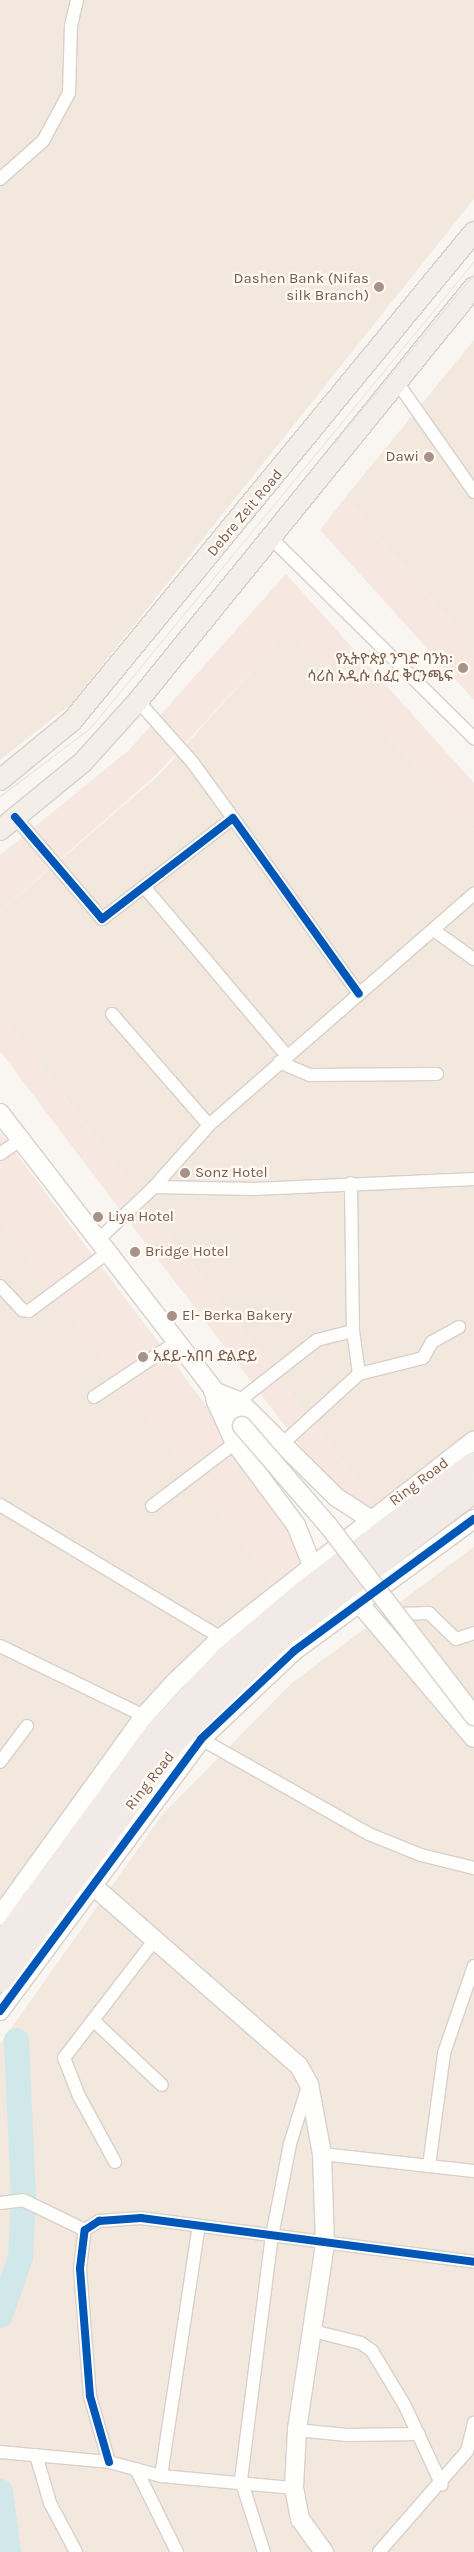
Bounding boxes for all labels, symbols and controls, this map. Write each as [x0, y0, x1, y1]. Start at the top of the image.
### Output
place label: Dashen Bank (Nifas silk Branch) [234, 269, 369, 304]
marker: Dashen Bank (Nifas silk Branch) [373, 281, 385, 293]
place label: Dawi [386, 448, 419, 466]
marker: Dawi [423, 451, 435, 463]
street label: Debre Zeit Road [203, 466, 287, 560]
place label: የኢትዮጵያ ንግድ ባንክ፡ ሳሪስ አዲሱ ሰፈር ቅርንጫፍ [307, 650, 453, 685]
marker: የኢትዮጵያ ንግድ ባንክ፡ ሳሪስ አዲሱ ሰፈር ቅርንጫፍ [457, 662, 469, 674]
place label: Sonz Hotel [195, 1164, 268, 1182]
marker: Sonz Hotel [179, 1167, 191, 1179]
place label: Liya Hotel [108, 1208, 174, 1226]
marker: Liya Hotel [92, 1211, 104, 1223]
place label: Bridge Hotel [145, 1243, 229, 1261]
marker: Bridge Hotel [129, 1246, 141, 1258]
place label: El- Berka Bakery [182, 1307, 292, 1325]
marker: El- Berka Bakery [166, 1310, 178, 1322]
place label: አደይ-አበባ ድልድይ [153, 1348, 257, 1366]
marker: አደይ-አበባ ድልድይ [137, 1351, 149, 1363]
street label: Ring Road [386, 1454, 452, 1510]
street label: Ring Road [122, 1748, 178, 1814]

